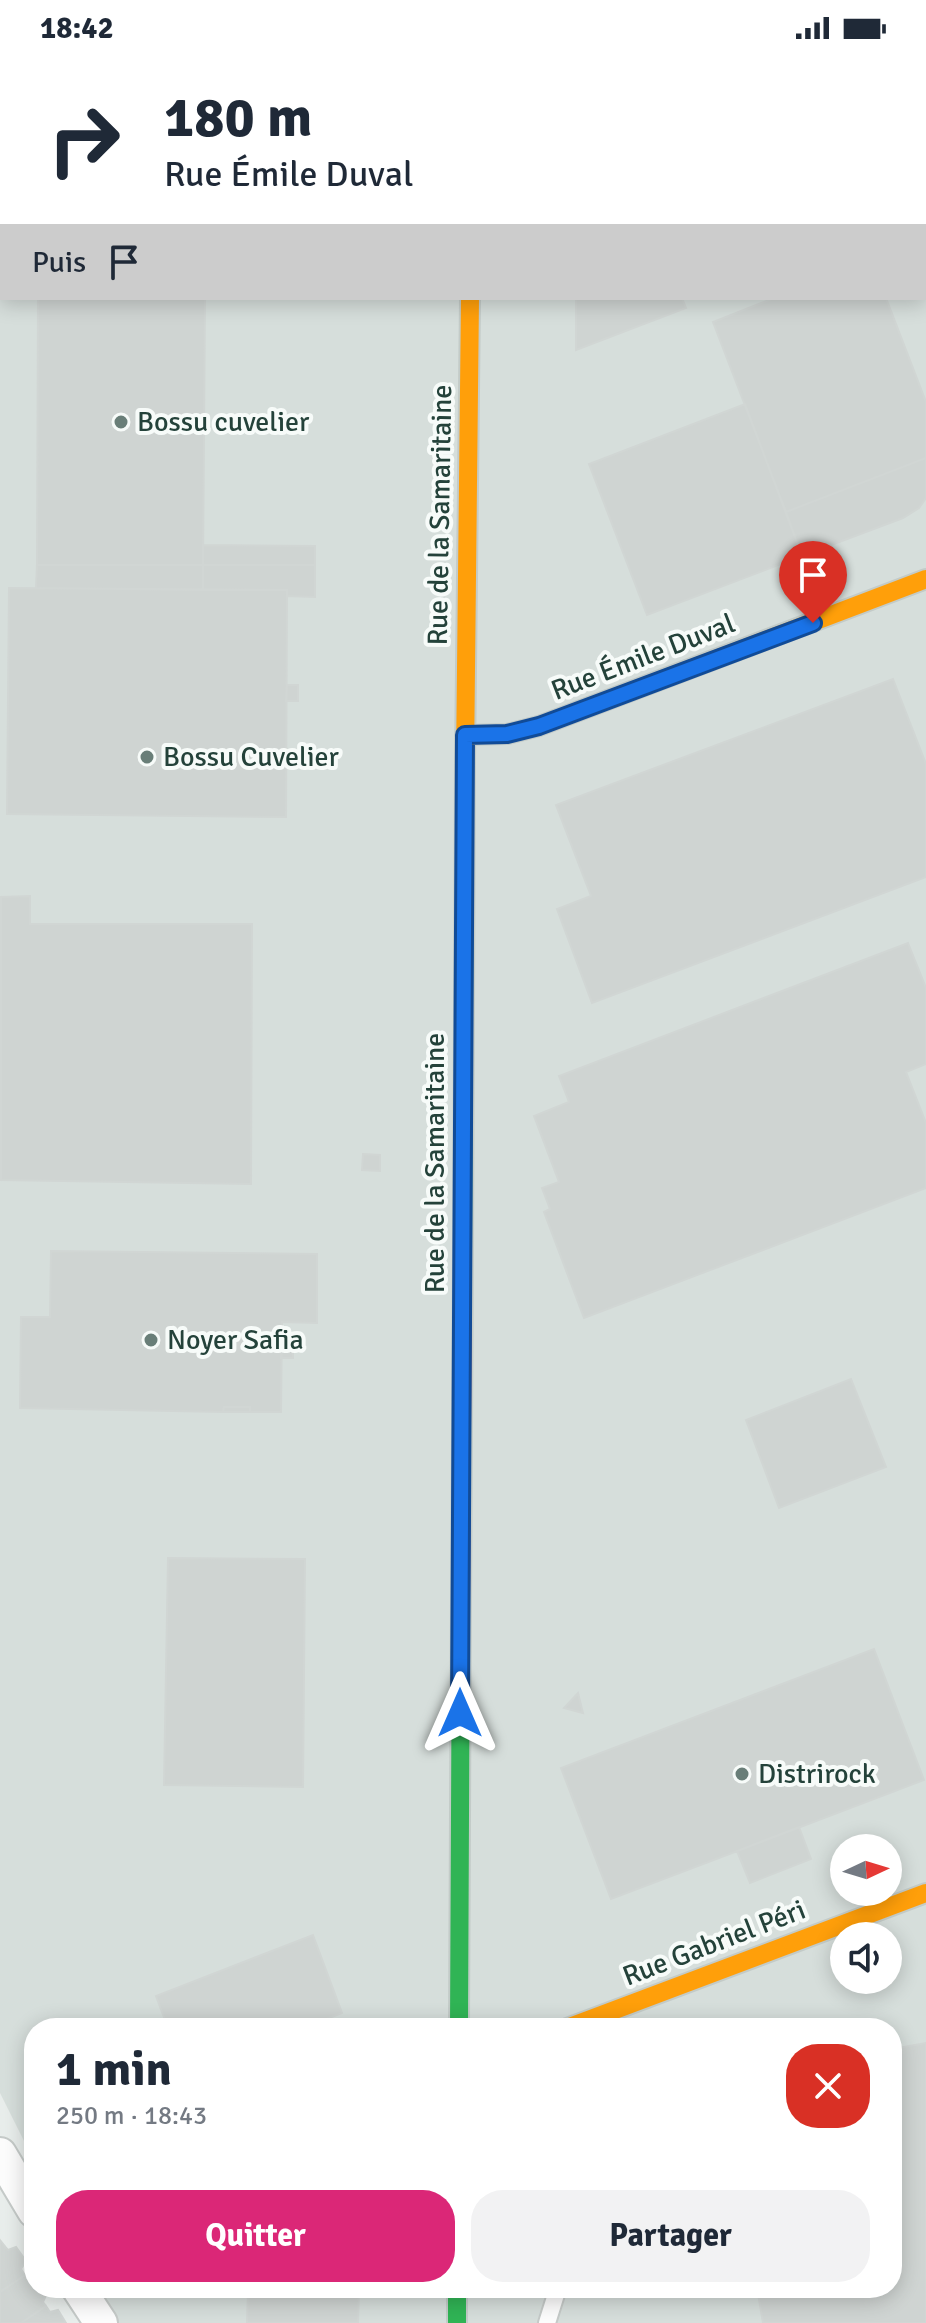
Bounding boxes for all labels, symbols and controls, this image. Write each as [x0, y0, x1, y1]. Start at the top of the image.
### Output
text: 18:42 [40, 10, 114, 47]
text: 180 m [164, 83, 312, 152]
icon: right [32, 88, 136, 192]
text: Rue Émile Duval [164, 152, 414, 197]
icon: arrive [102, 240, 146, 284]
text: Puis [32, 244, 86, 281]
street label: Rue de la Samaritaine [421, 384, 459, 646]
place label: Bossu cuvelier [137, 405, 310, 439]
marker: Bossu cuvelier [112, 413, 130, 431]
pin [779, 541, 847, 623]
icon: arrive [791, 553, 835, 597]
street label: Rue Émile Duval [546, 606, 740, 708]
place label: Bossu Cuvelier [163, 740, 340, 774]
marker: Bossu Cuvelier [138, 748, 156, 766]
street label: Rue de la Samaritaine [418, 1033, 452, 1293]
place label: Noyer Safia [167, 1323, 304, 1357]
marker: Noyer Safia [142, 1331, 160, 1349]
position arrow [418, 1671, 502, 1755]
place label: Distrirock [758, 1757, 876, 1791]
marker: Distrirock [733, 1765, 751, 1783]
north arrow [830, 1834, 902, 1906]
map controls [830, 1834, 902, 1994]
street label: Rue Gabriel Péri [618, 1893, 810, 1993]
button: sound [830, 1922, 902, 1994]
text: 1 min [56, 2040, 172, 2099]
button: close [786, 2044, 870, 2128]
text: 250 m · 18:43 [56, 2100, 207, 2132]
button: Quitter [56, 2190, 455, 2282]
button: Partager [471, 2190, 870, 2282]

